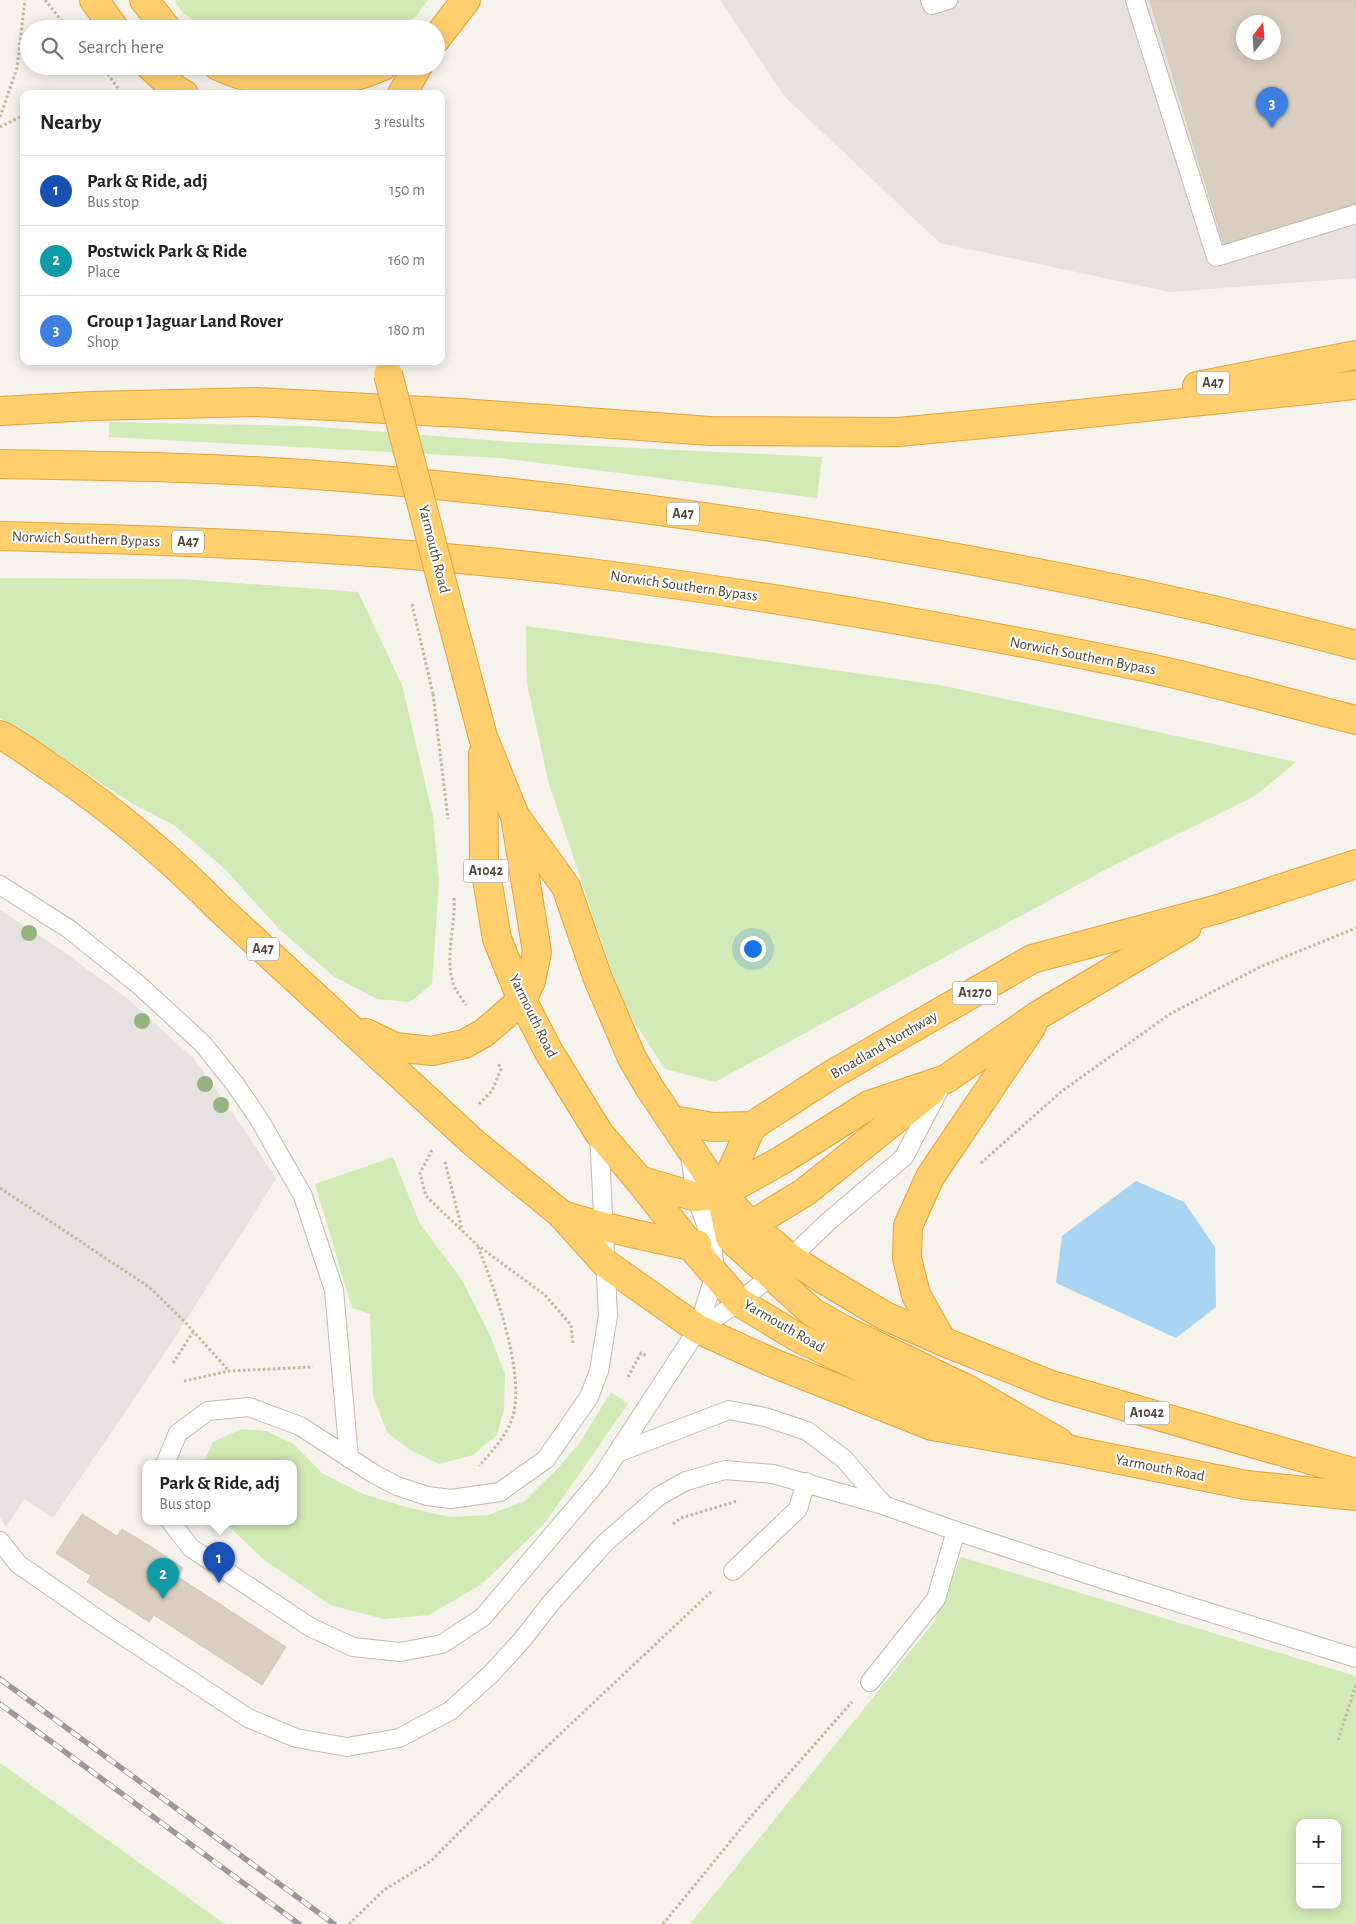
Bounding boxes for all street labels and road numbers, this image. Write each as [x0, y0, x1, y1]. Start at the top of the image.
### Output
road number: A47 [1197, 372, 1229, 394]
road number: A47 [667, 502, 699, 526]
street label: Yarmouth Road [416, 503, 452, 595]
street label: Norwich Southern Bypass [12, 529, 160, 549]
road number: A47 [172, 530, 204, 554]
street label: Norwich Southern Bypass [609, 568, 759, 604]
street label: Norwich Southern Bypass [1009, 634, 1157, 678]
road number: A1042 [464, 859, 508, 882]
road number: A47 [247, 938, 279, 961]
street label: Yarmouth Road [506, 972, 560, 1060]
road number: A1270 [952, 981, 998, 1004]
street label: Broadland Northway [828, 1008, 940, 1082]
street label: Yarmouth Road [741, 1297, 827, 1355]
road number: A1042 [1124, 1402, 1170, 1425]
street label: Yarmouth Road [1114, 1452, 1206, 1484]

